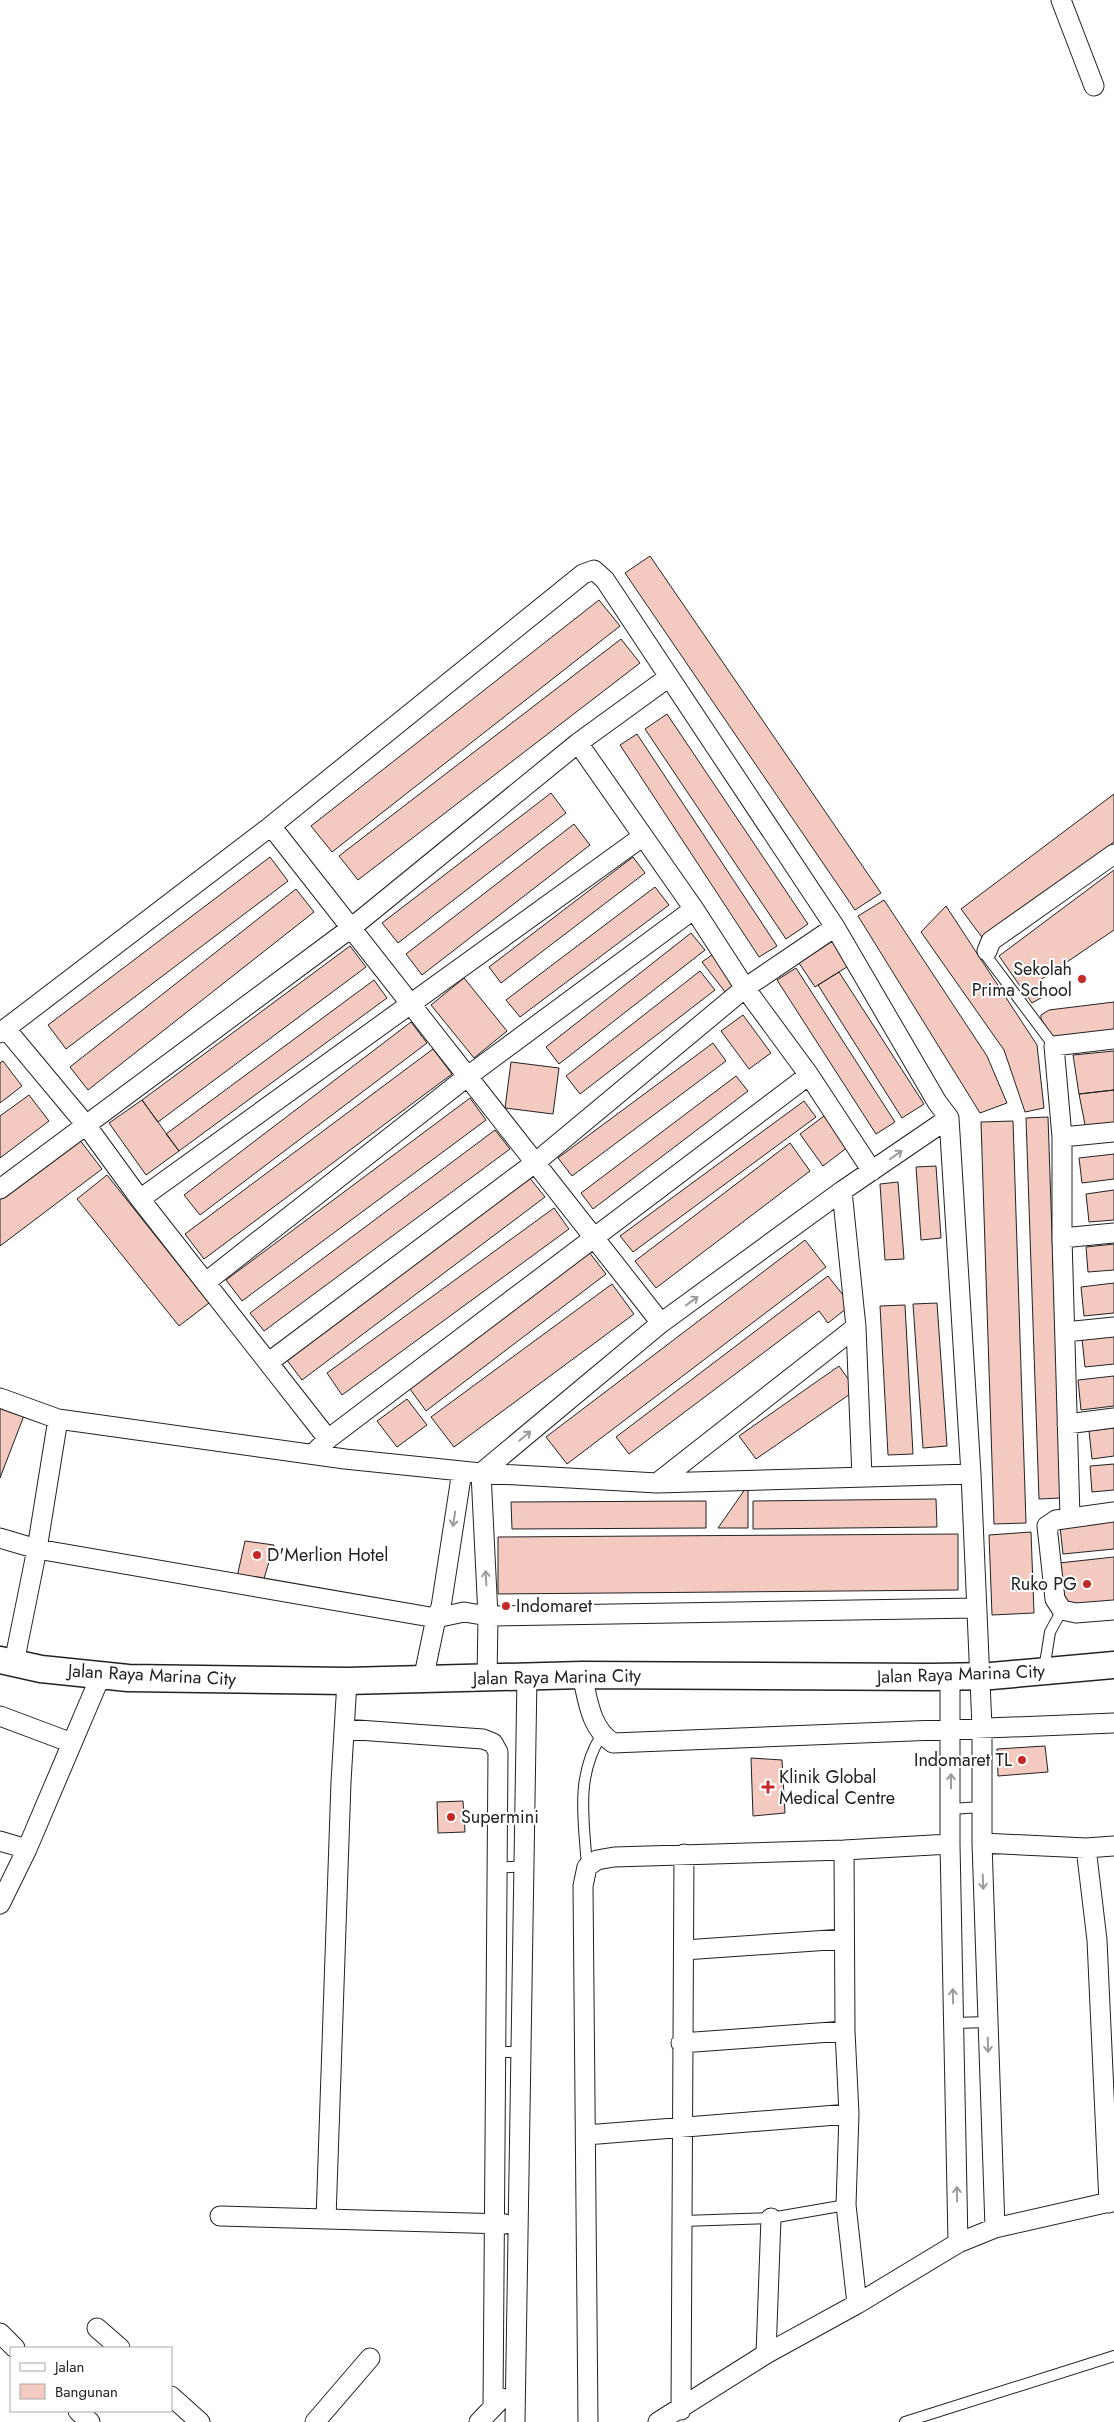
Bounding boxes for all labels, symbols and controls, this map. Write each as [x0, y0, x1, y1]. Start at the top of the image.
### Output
place label: Sekolah Prima School [972, 956, 1072, 1003]
marker: Sekolah Prima School [1076, 973, 1088, 985]
one-way arrow [888, 1150, 902, 1160]
one-way arrow [685, 1295, 698, 1306]
one-way arrow [519, 1430, 532, 1442]
one-way arrow [449, 1511, 459, 1527]
place label: D'Merlion Hotel [267, 1542, 388, 1568]
marker: D'Merlion Hotel [251, 1549, 263, 1561]
one-way arrow [482, 1570, 491, 1586]
place label: Ruko PG [1011, 1571, 1077, 1597]
marker: Ruko PG [1081, 1578, 1093, 1590]
place label: Indomaret [516, 1593, 593, 1619]
marker: Indomaret [500, 1600, 512, 1612]
street label: Jalan Raya Marina City [65, 1658, 237, 1692]
street label: Jalan Raya Marina City [875, 1658, 1046, 1690]
street label: Jalan Raya Marina City [471, 1663, 641, 1691]
place label: Indomaret TL [914, 1747, 1012, 1773]
marker: Indomaret TL [1016, 1754, 1028, 1766]
place label: Klinik Global Medical Centre [779, 1764, 895, 1811]
one-way arrow [946, 1774, 956, 1790]
marker: Klinik Global Medical Centre [761, 1780, 775, 1794]
place label: Supermini [461, 1804, 539, 1830]
marker: Supermini [445, 1811, 457, 1823]
one-way arrow [978, 1874, 988, 1890]
one-way arrow [949, 1989, 958, 2005]
one-way arrow [984, 2036, 993, 2052]
one-way arrow [952, 2186, 962, 2202]
legend [10, 2347, 172, 2412]
text: Jalan [53, 2356, 84, 2378]
text: Bangunan [55, 2381, 118, 2403]

